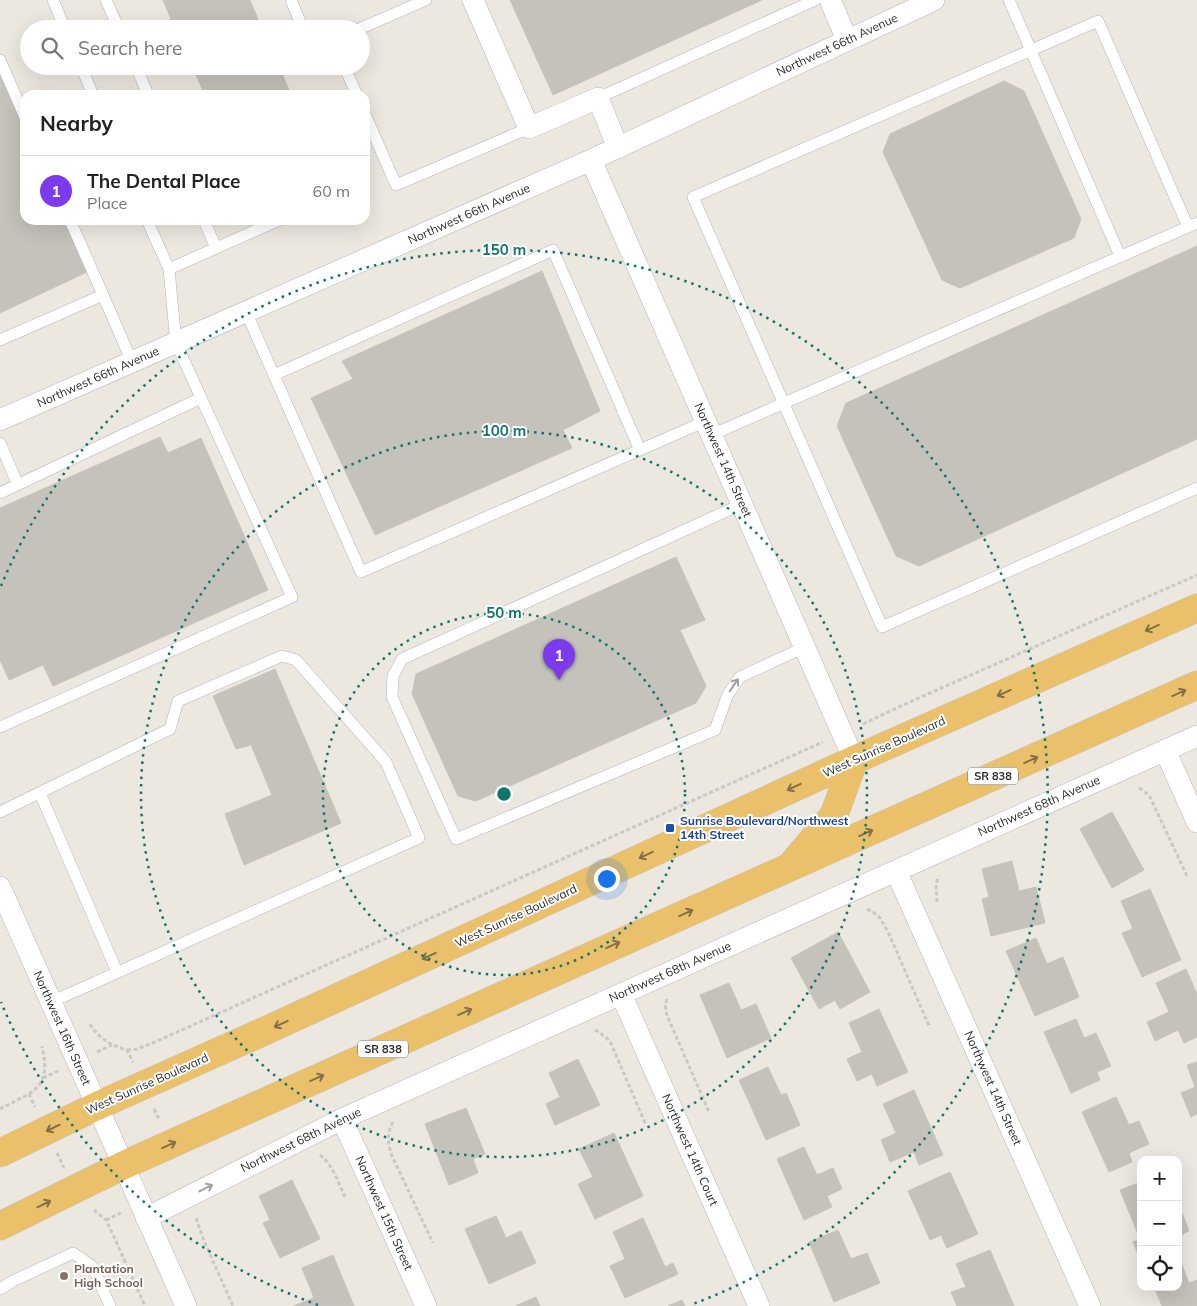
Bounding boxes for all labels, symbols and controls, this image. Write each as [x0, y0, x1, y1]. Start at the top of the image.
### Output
street label: Northwest 66th Avenue [774, 10, 900, 79]
search box [20, 20, 370, 75]
icon: search [38, 34, 66, 62]
text: Search here [78, 36, 182, 60]
text: Nearby [40, 110, 113, 136]
text: The Dental Place [87, 169, 241, 193]
street label: Northwest 66th Avenue [405, 180, 532, 247]
text: 1 [51, 181, 61, 201]
text: 60 m [313, 181, 350, 201]
text: Place [87, 193, 127, 213]
text: 150 m [482, 240, 526, 259]
street label: Northwest 66th Avenue [34, 343, 161, 410]
street label: Northwest 14th Street [691, 400, 755, 519]
text: 100 m [482, 421, 526, 440]
text: 50 m [486, 603, 522, 622]
one-way arrow [1145, 623, 1160, 633]
pin: 1 [543, 639, 575, 680]
one-way arrow [729, 678, 739, 692]
one-way arrow [1171, 688, 1186, 697]
one-way arrow [997, 689, 1012, 699]
street label: West Sunrise Boulevard [820, 713, 948, 780]
one-way arrow [1023, 754, 1038, 764]
road number: SR 838 [968, 768, 1018, 784]
street label: Northwest 68th Avenue [975, 772, 1102, 839]
one-way arrow [787, 783, 802, 793]
centre of rings [495, 785, 513, 803]
place label: Sunrise Boulevard/Northwest 14th Street [680, 813, 849, 842]
marker: Sunrise Boulevard/Northwest 14th Street [664, 822, 676, 834]
one-way arrow [858, 828, 873, 838]
one-way arrow [639, 851, 654, 861]
your location [594, 866, 620, 892]
street label: West Sunrise Boulevard [452, 881, 579, 950]
one-way arrow [678, 908, 693, 917]
street label: Northwest 68th Avenue [606, 938, 733, 1005]
one-way arrow [605, 940, 620, 950]
one-way arrow [422, 951, 437, 961]
street label: Northwest 16th Street [30, 968, 94, 1087]
one-way arrow [457, 1006, 472, 1016]
one-way arrow [274, 1019, 289, 1029]
street label: Northwest 14th Street [961, 1028, 1025, 1147]
road number: SR 838 [358, 1040, 408, 1058]
street label: West Sunrise Boulevard [83, 1050, 211, 1117]
one-way arrow [309, 1073, 324, 1083]
street label: Northwest 14th Court [659, 1091, 722, 1208]
street label: Northwest 68th Avenue [238, 1104, 364, 1175]
one-way arrow [46, 1123, 61, 1133]
one-way arrow [161, 1139, 176, 1149]
street label: Northwest 15th Street [352, 1153, 416, 1272]
map controls [1137, 1156, 1182, 1291]
button: + [1137, 1156, 1182, 1201]
one-way arrow [198, 1183, 213, 1193]
one-way arrow [36, 1199, 51, 1208]
button: − [1137, 1201, 1182, 1246]
button: locate [1137, 1246, 1182, 1291]
place label: Plantation High School [74, 1261, 143, 1290]
marker: Plantation High School [58, 1270, 70, 1282]

